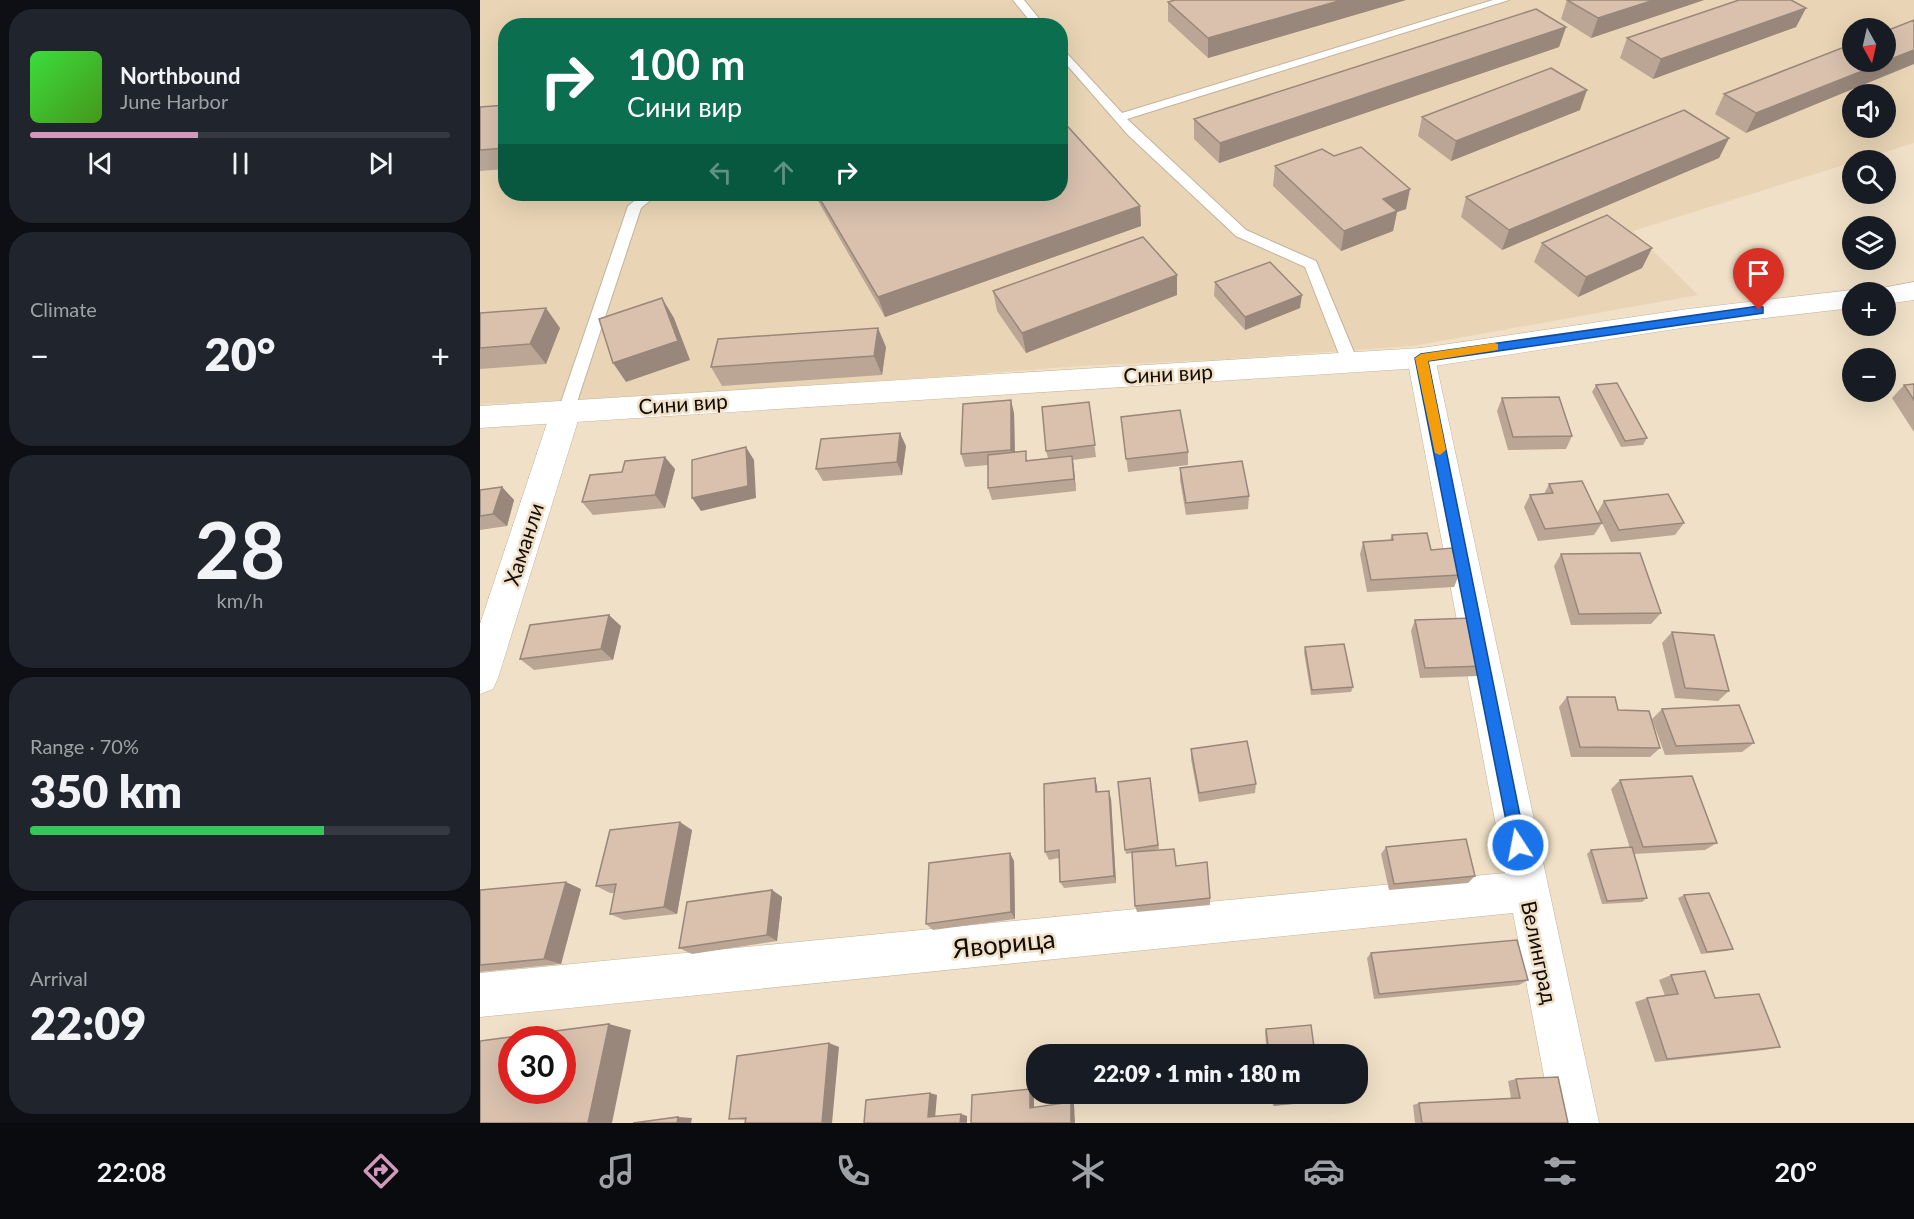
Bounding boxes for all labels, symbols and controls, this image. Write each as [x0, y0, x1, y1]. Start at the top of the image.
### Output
north arrow [1842, 18, 1896, 72]
map controls [1842, 18, 1896, 402]
text: 100 m [627, 39, 745, 89]
icon: right [528, 42, 606, 120]
text: Northbound [120, 62, 240, 89]
button: sound [1842, 84, 1896, 138]
text: June Harbor [120, 89, 228, 113]
text: Сини вир [627, 90, 742, 123]
icon: previous [84, 147, 117, 180]
icon: pause [224, 147, 257, 180]
icon: next [364, 147, 397, 180]
button: search [1842, 150, 1896, 204]
icon: left [704, 156, 737, 189]
icon: ahead [767, 156, 800, 189]
icon: right [830, 156, 863, 189]
button: layers [1842, 216, 1896, 270]
pin [1733, 248, 1784, 310]
icon: arrive [1742, 257, 1775, 290]
button: + [1842, 282, 1896, 336]
text: Climate [30, 297, 97, 321]
text: 20° [205, 327, 275, 381]
text: − [30, 335, 49, 375]
text: + [431, 335, 450, 375]
button: − [1842, 348, 1896, 402]
street label: Сини вир [1123, 358, 1213, 388]
street label: Сини вир [637, 387, 729, 419]
street label: Хаманли [498, 500, 548, 588]
text: 28 [195, 502, 285, 596]
text: km/h [217, 588, 263, 612]
text: Range · 70% [30, 734, 139, 758]
text: 350 km [30, 764, 182, 818]
position arrow [1486, 813, 1550, 877]
street label: Велинград [1517, 898, 1563, 1006]
street label: Яворица [950, 922, 1057, 964]
text: Arrival [30, 966, 88, 990]
text: 22:09 [30, 996, 146, 1050]
speed limit sign: 30 [498, 1026, 576, 1104]
text: 22:09 · 1 min · 180 m [1094, 1060, 1300, 1087]
icon: directions [360, 1150, 402, 1192]
icon: music [596, 1150, 638, 1192]
icon: phone [832, 1150, 874, 1192]
icon: climate [1067, 1150, 1109, 1192]
icon: car [1303, 1150, 1345, 1192]
icon: filters [1539, 1150, 1581, 1192]
text: 22:08 [97, 1155, 166, 1188]
text: 20° [1774, 1155, 1817, 1188]

